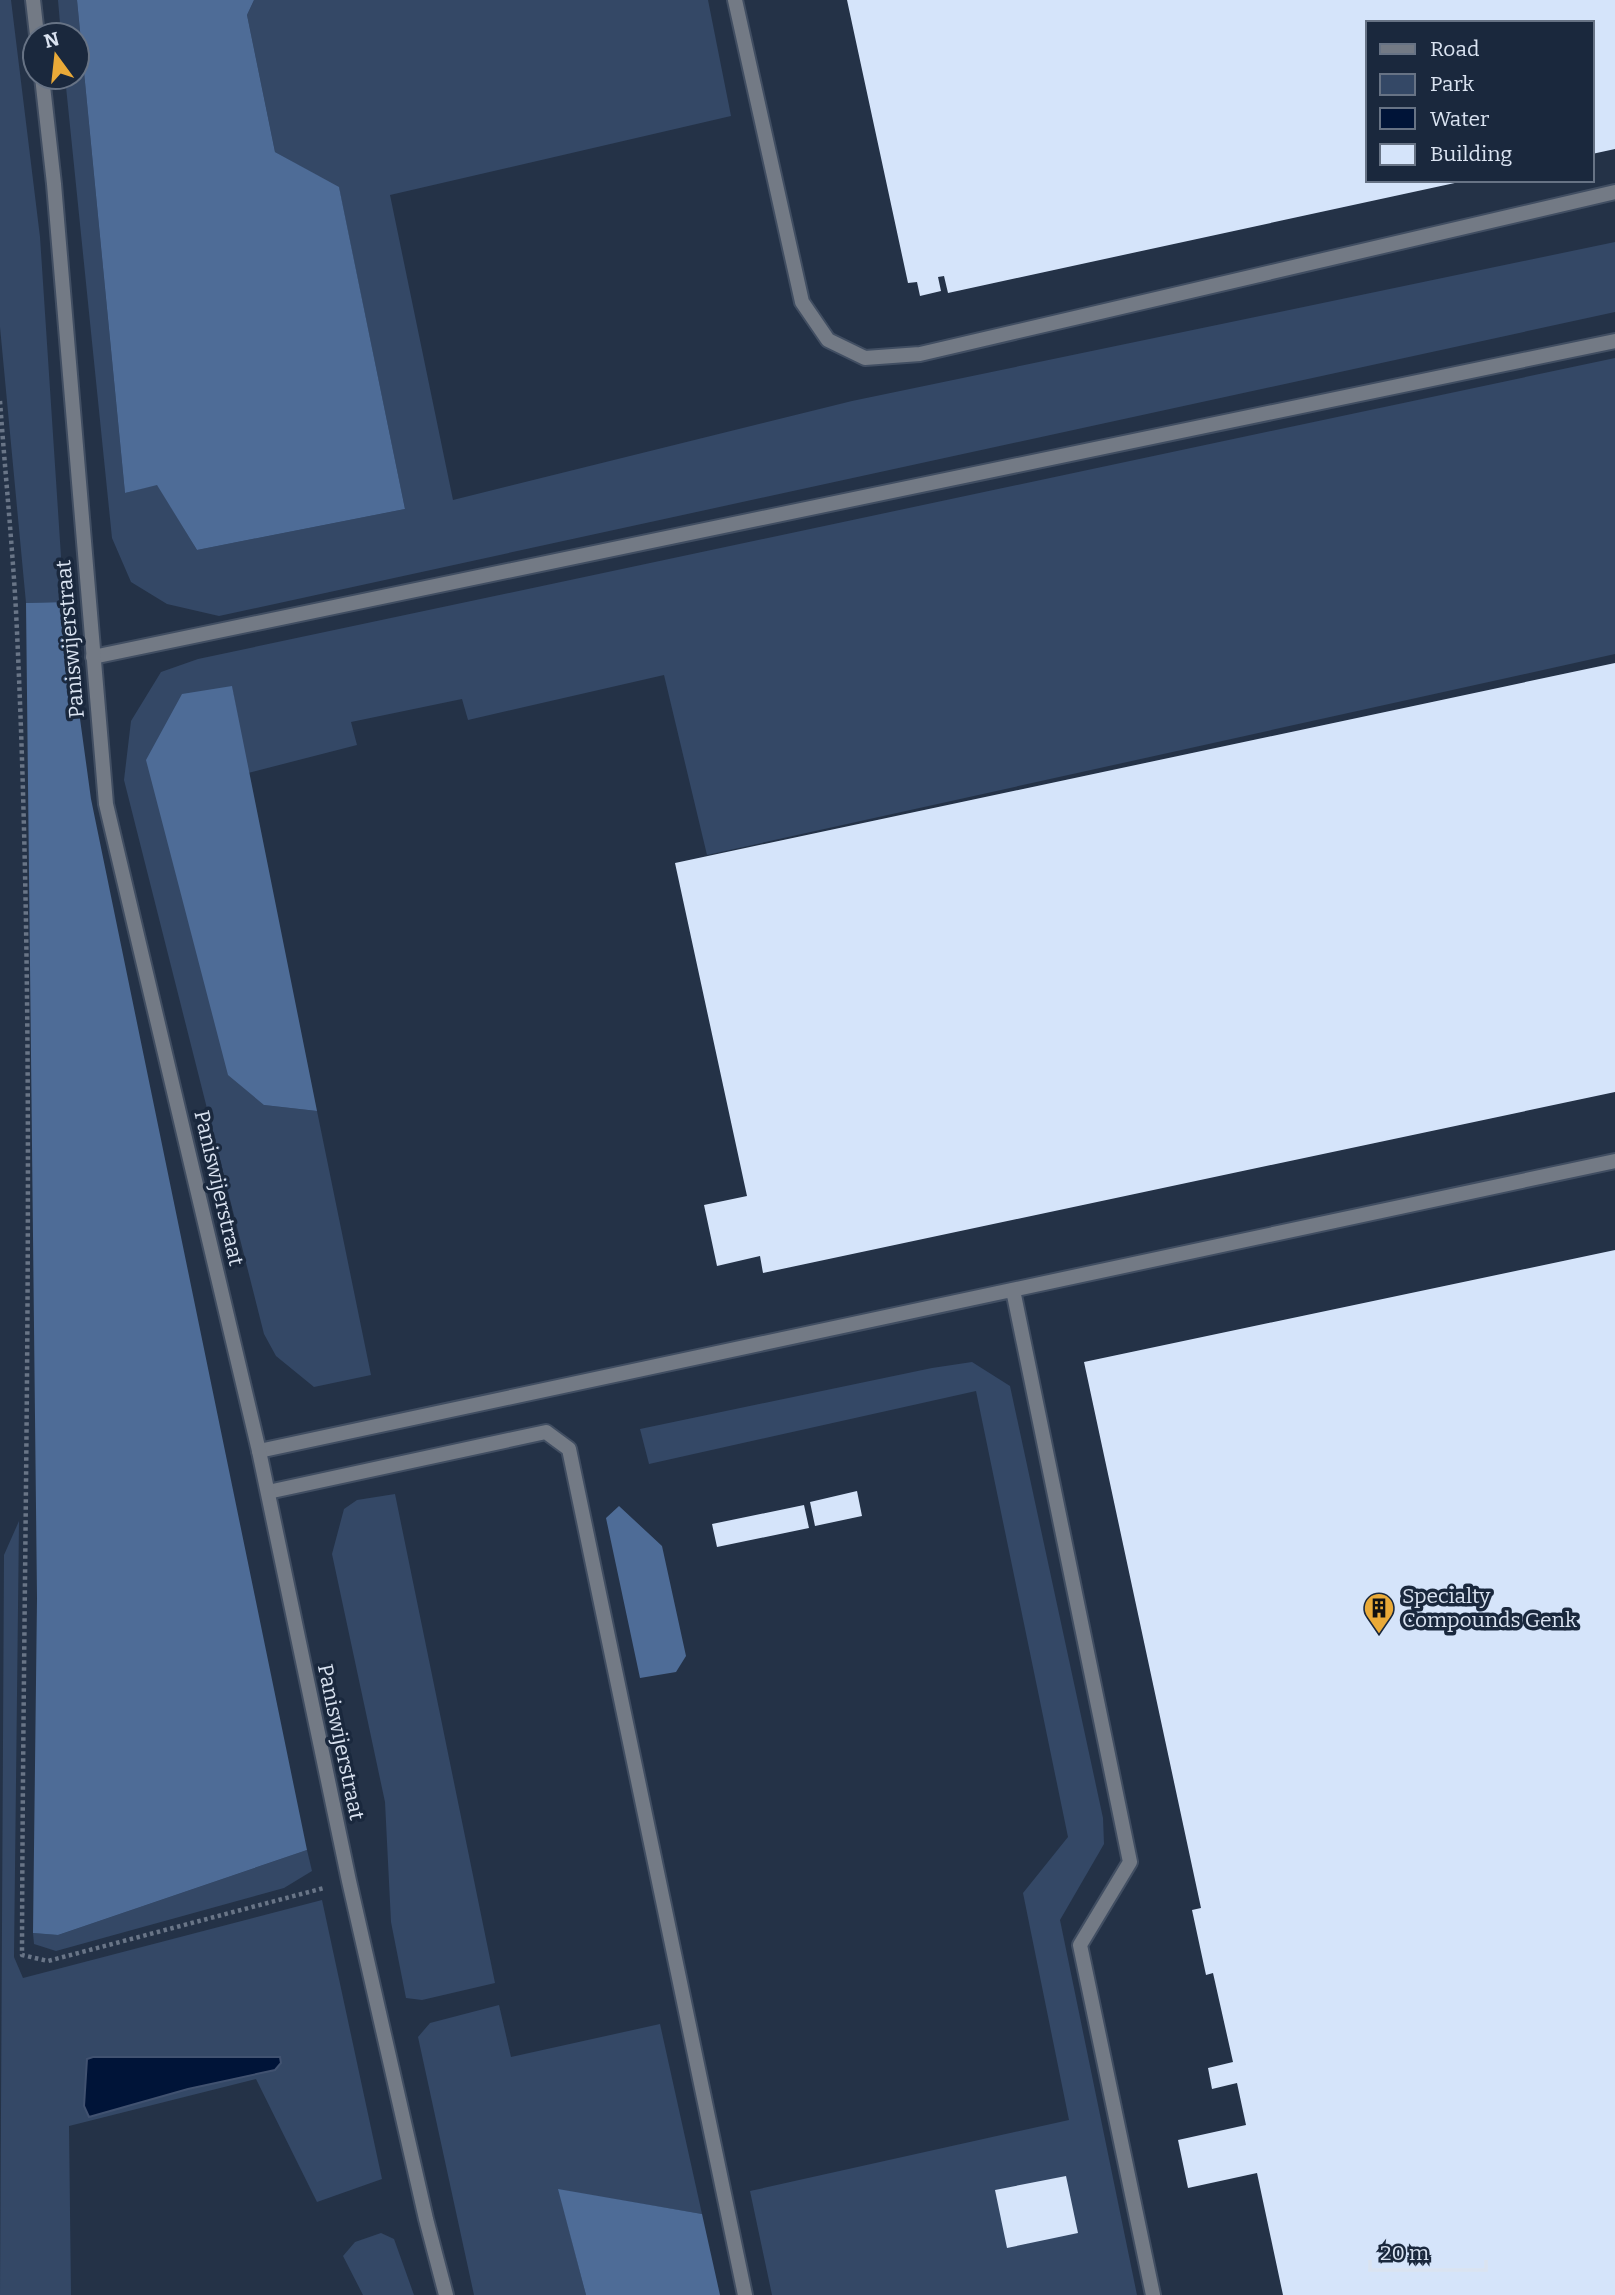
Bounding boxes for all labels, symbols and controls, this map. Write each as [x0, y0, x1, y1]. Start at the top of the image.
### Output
north arrow [21, 21, 91, 91]
legend [1366, 21, 1594, 182]
text: N [42, 27, 62, 53]
text: Road [1430, 36, 1479, 62]
text: Park [1430, 71, 1474, 97]
text: Water [1430, 106, 1489, 132]
text: Building [1430, 141, 1513, 167]
street label: Paniswijerstraat [50, 558, 90, 719]
street label: Paniswijerstraat [188, 1108, 250, 1269]
place label: Specialty Compounds Genk [1402, 1583, 1577, 1633]
building icon: Specialty Compounds Genk [1362, 1591, 1396, 1635]
street label: Paniswijerstraat [312, 1662, 370, 1823]
scale bar [1370, 2228, 1486, 2272]
text: 20 m [1380, 2240, 1429, 2266]

